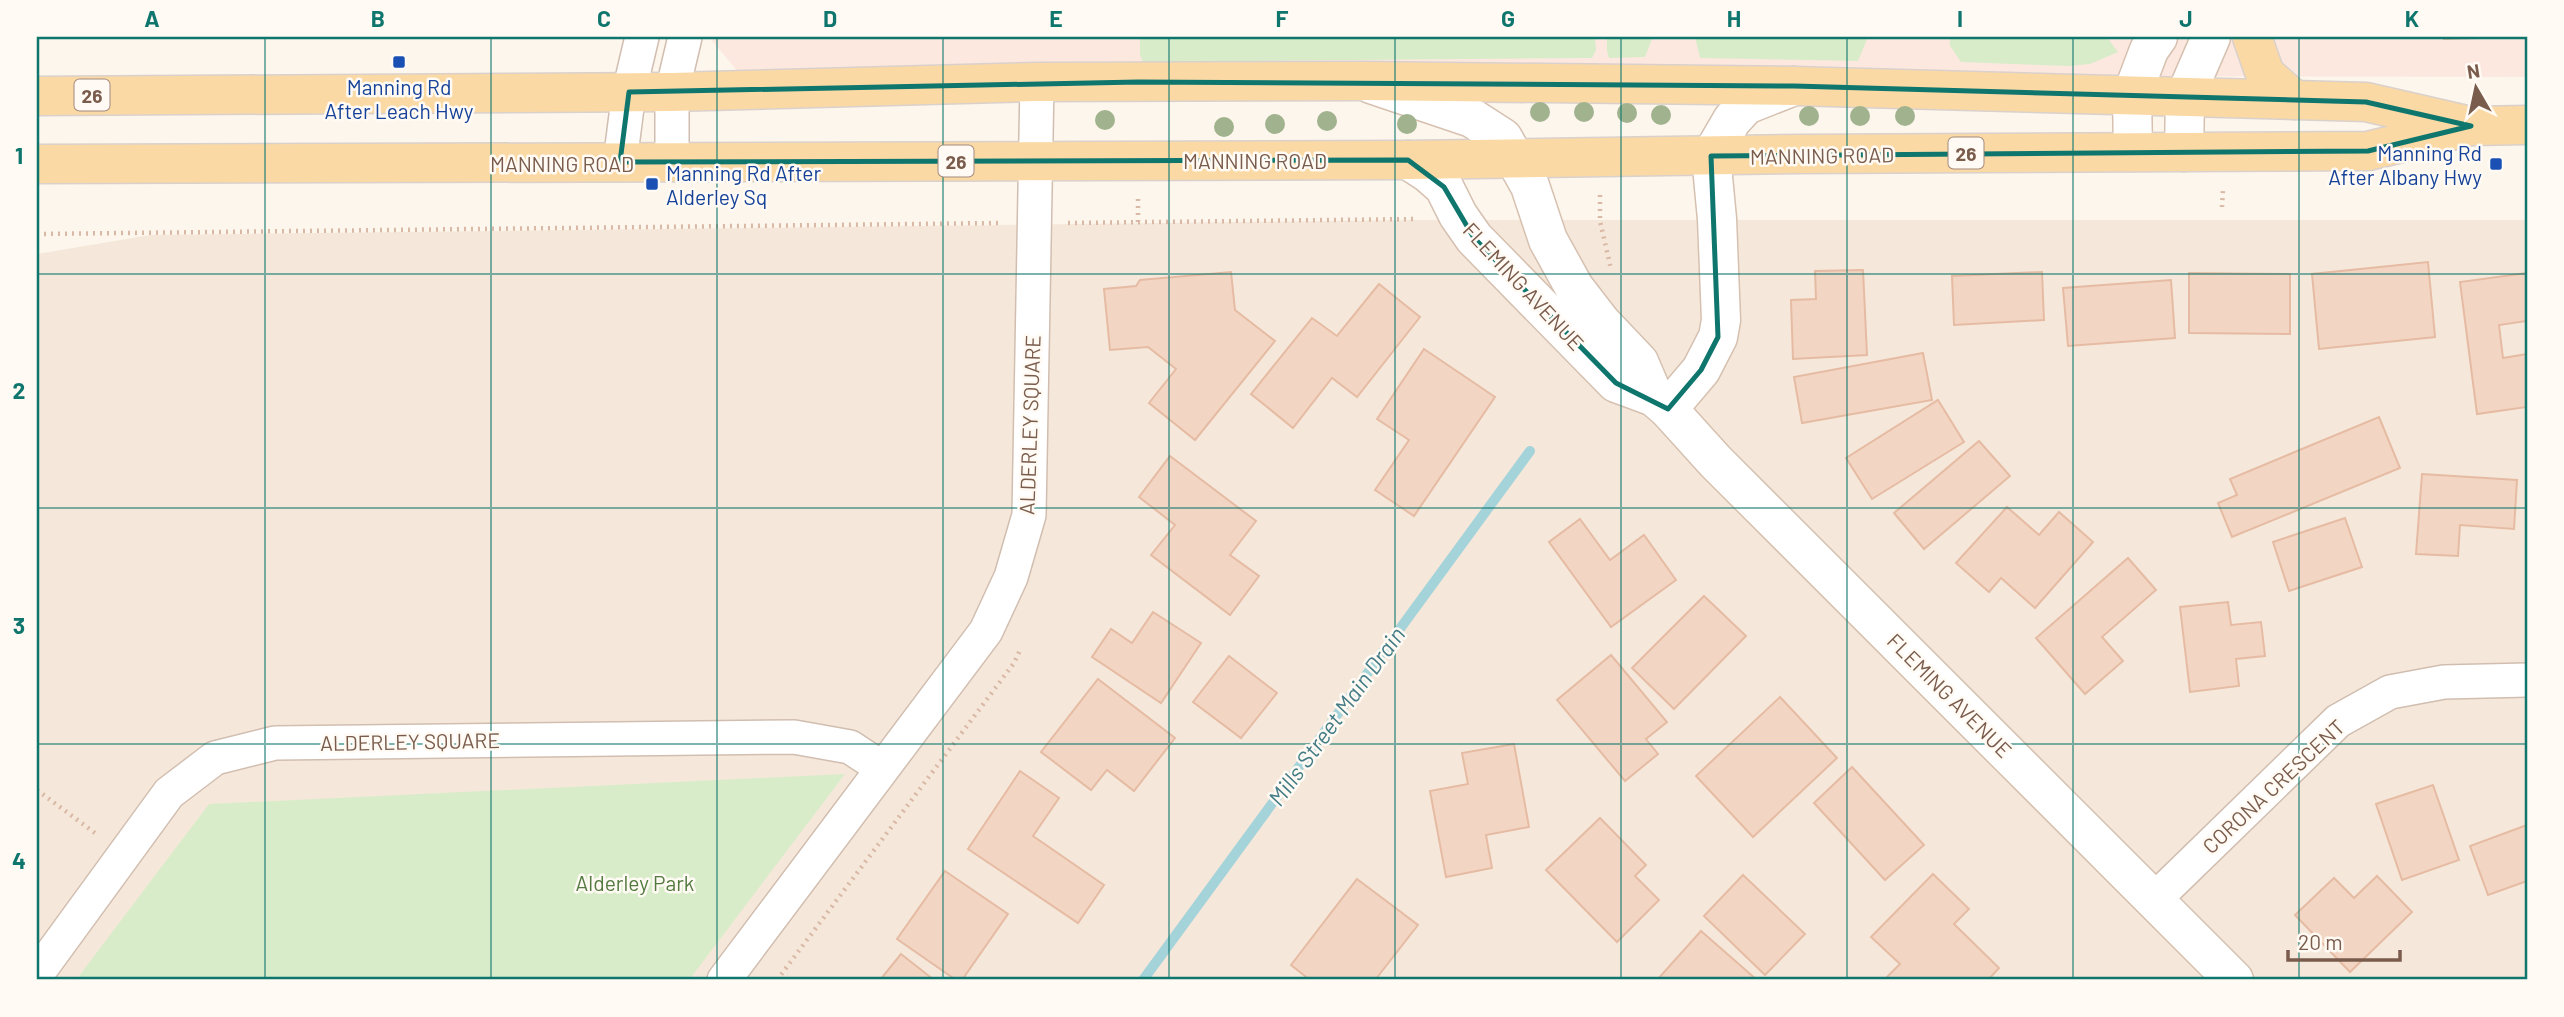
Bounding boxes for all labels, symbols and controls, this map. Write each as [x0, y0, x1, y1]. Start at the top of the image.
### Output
text: A [144, 4, 160, 32]
text: B [371, 4, 385, 32]
text: C [597, 4, 611, 32]
text: D [823, 4, 837, 32]
text: E [1049, 4, 1063, 32]
text: F [1276, 4, 1289, 32]
text: G [1501, 4, 1515, 32]
text: H [1727, 4, 1741, 32]
text: I [1957, 4, 1963, 32]
text: J [2179, 4, 2193, 32]
text: K [2405, 4, 2419, 32]
north arrow [2442, 52, 2512, 122]
marker: Manning Rd After Leach Hwy [391, 54, 407, 70]
text: N [2465, 58, 2481, 83]
place label: Manning Rd After Leach Hwy [324, 74, 474, 123]
road number: 26 [74, 80, 110, 110]
road number: 26 [1948, 138, 1983, 168]
place label: Manning Rd After Albany Hwy [2328, 140, 2482, 189]
text: 1 [15, 141, 23, 169]
street label: MANNING ROAD [1750, 141, 1894, 169]
road number: 26 [939, 146, 974, 176]
street label: MANNING ROAD [1183, 148, 1327, 173]
street label: MANNING ROAD [490, 151, 634, 176]
marker: Manning Rd After Albany Hwy [2488, 156, 2504, 172]
place label: Manning Rd After Alderley Sq [666, 160, 821, 209]
marker: Manning Rd After Alderley Sq [644, 176, 660, 192]
street label: FLEMING AVENUE [1458, 217, 1590, 355]
street label: ALDERLEY SQUARE [1013, 335, 1045, 515]
text: 2 [13, 376, 25, 404]
text: 3 [13, 611, 25, 639]
water label: Mills Street Main Drain [1262, 621, 1410, 811]
street label: FLEMING AVENUE [1883, 628, 2017, 762]
street label: CORONA CRESCENT [2197, 714, 2349, 858]
street label: ALDERLEY SQUARE [320, 727, 500, 755]
text: 4 [12, 846, 26, 874]
park label: Alderley Park [576, 870, 694, 895]
scale bar [2288, 919, 2400, 963]
text: 20 m [2298, 929, 2343, 954]

